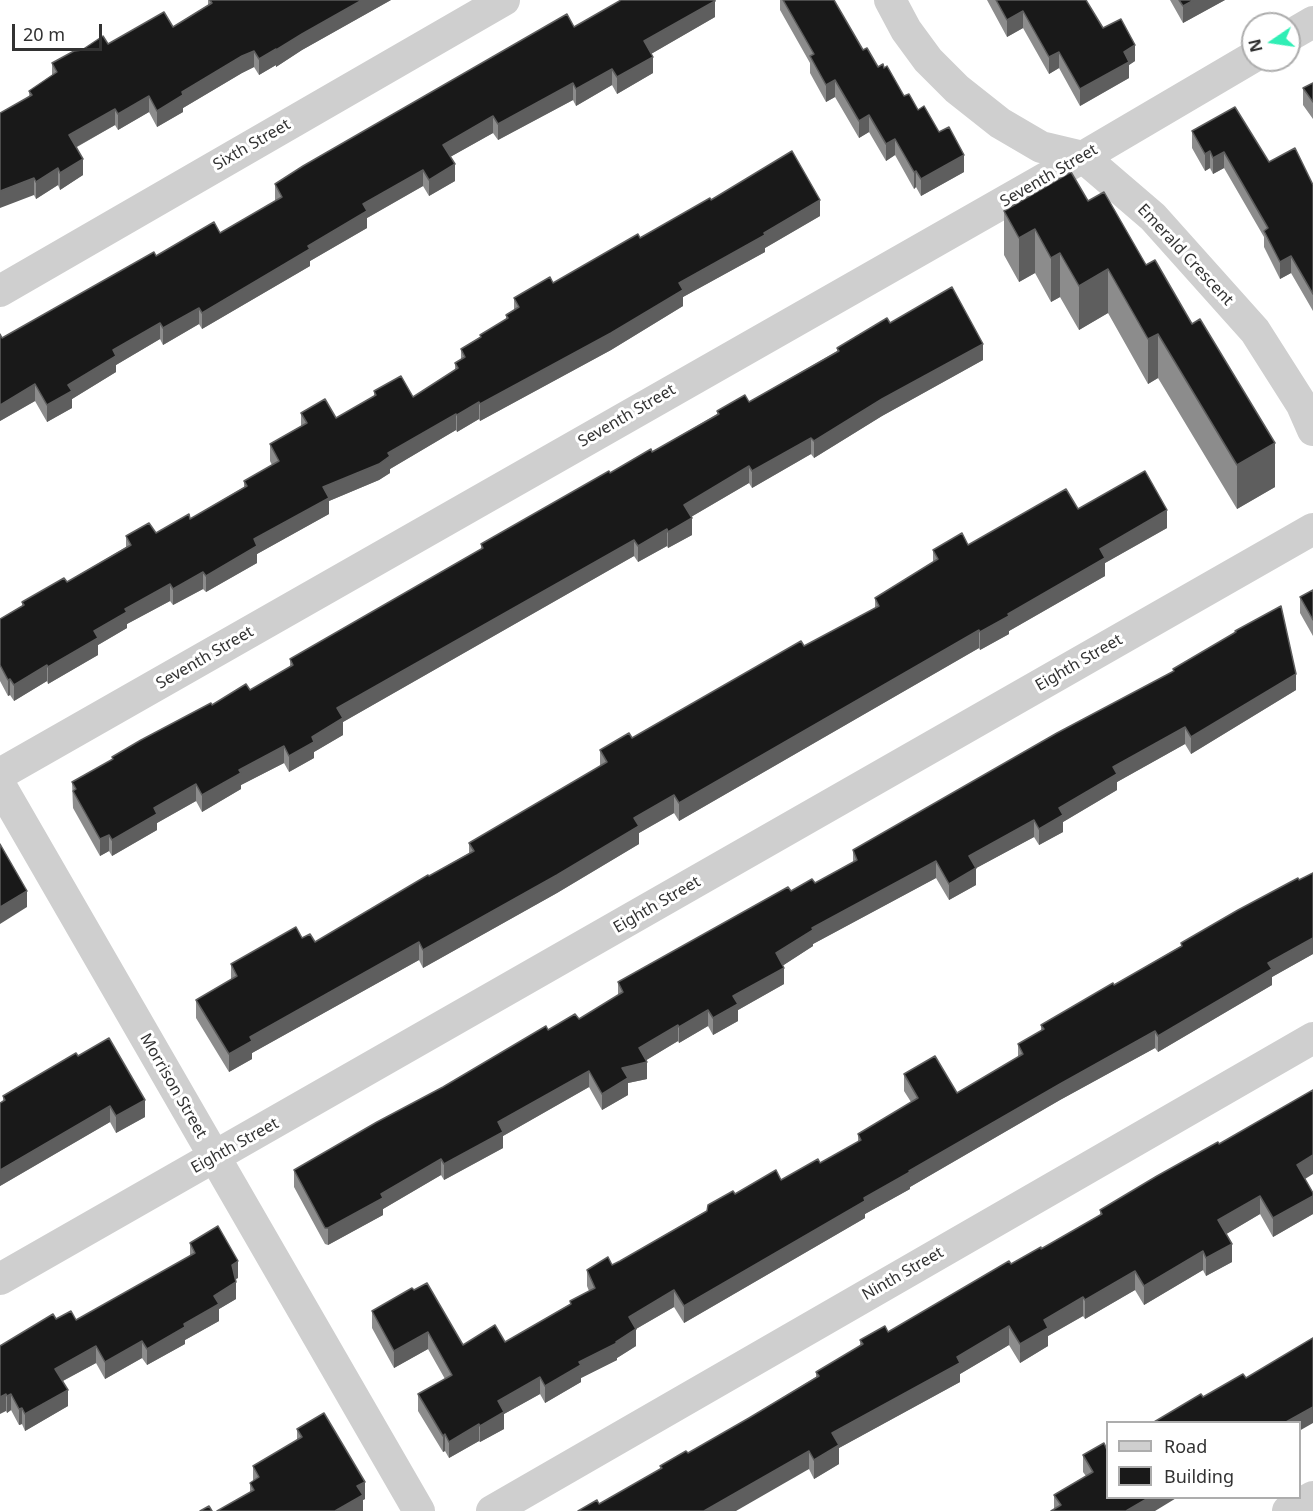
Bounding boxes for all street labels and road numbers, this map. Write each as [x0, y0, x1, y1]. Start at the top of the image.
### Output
street label: Sixth Street [210, 115, 294, 175]
street label: Seventh Street [997, 140, 1101, 212]
street label: Emerald Crescent [1133, 200, 1237, 310]
street label: Seventh Street [575, 380, 679, 452]
street label: Seventh Street [153, 622, 257, 694]
street label: Eighth Street [1032, 630, 1126, 696]
street label: Eighth Street [610, 872, 704, 938]
street label: Morrison Street [135, 1030, 211, 1142]
street label: Eighth Street [188, 1114, 282, 1178]
street label: Ninth Street [859, 1243, 947, 1305]

